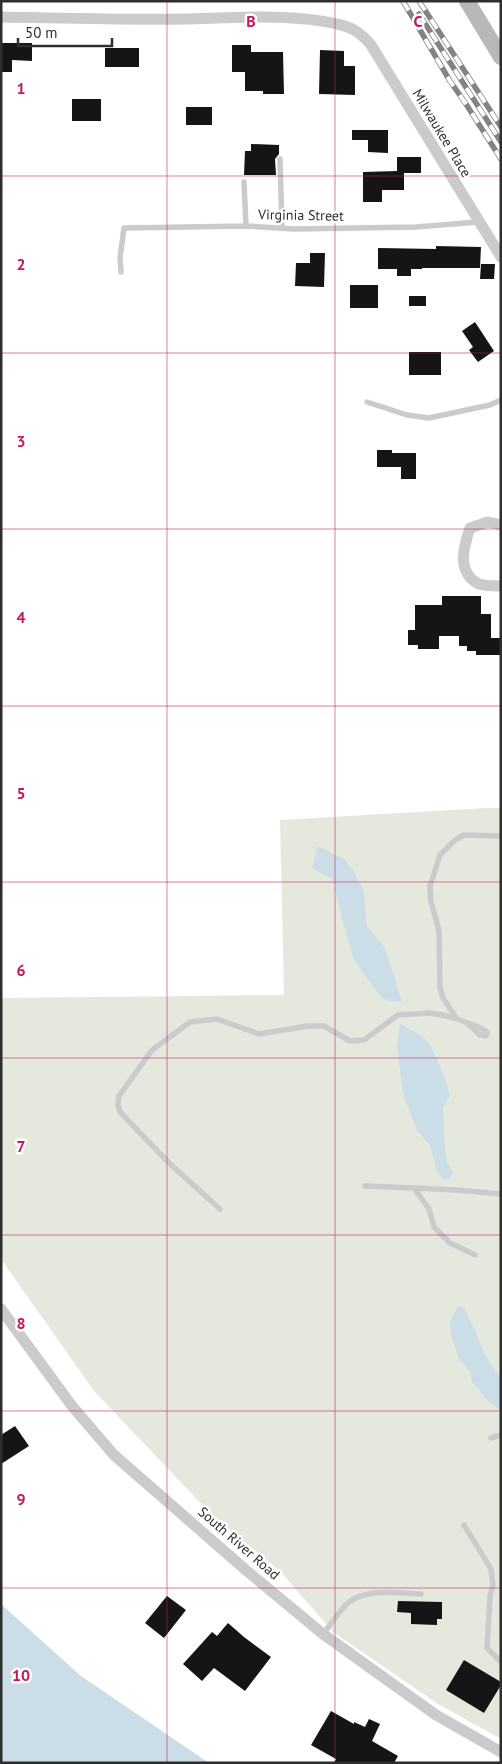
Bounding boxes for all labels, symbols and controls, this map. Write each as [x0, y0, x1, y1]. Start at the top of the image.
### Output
text: B [246, 11, 256, 31]
text: C [414, 11, 423, 31]
scale bar [18, 15, 111, 47]
text: 50 m [25, 23, 58, 42]
text: 1 [16, 78, 26, 98]
street label: Milwaukee Place [409, 85, 475, 181]
street label: Virginia Street [257, 205, 344, 225]
text: 2 [16, 254, 26, 274]
text: 3 [16, 431, 26, 451]
text: 4 [16, 607, 26, 627]
text: 5 [16, 783, 26, 803]
text: 6 [16, 960, 26, 980]
text: 7 [16, 1136, 26, 1156]
text: 8 [16, 1313, 26, 1333]
text: 9 [16, 1489, 26, 1509]
street label: South River Road [194, 1503, 284, 1583]
text: 10 [12, 1665, 30, 1685]

